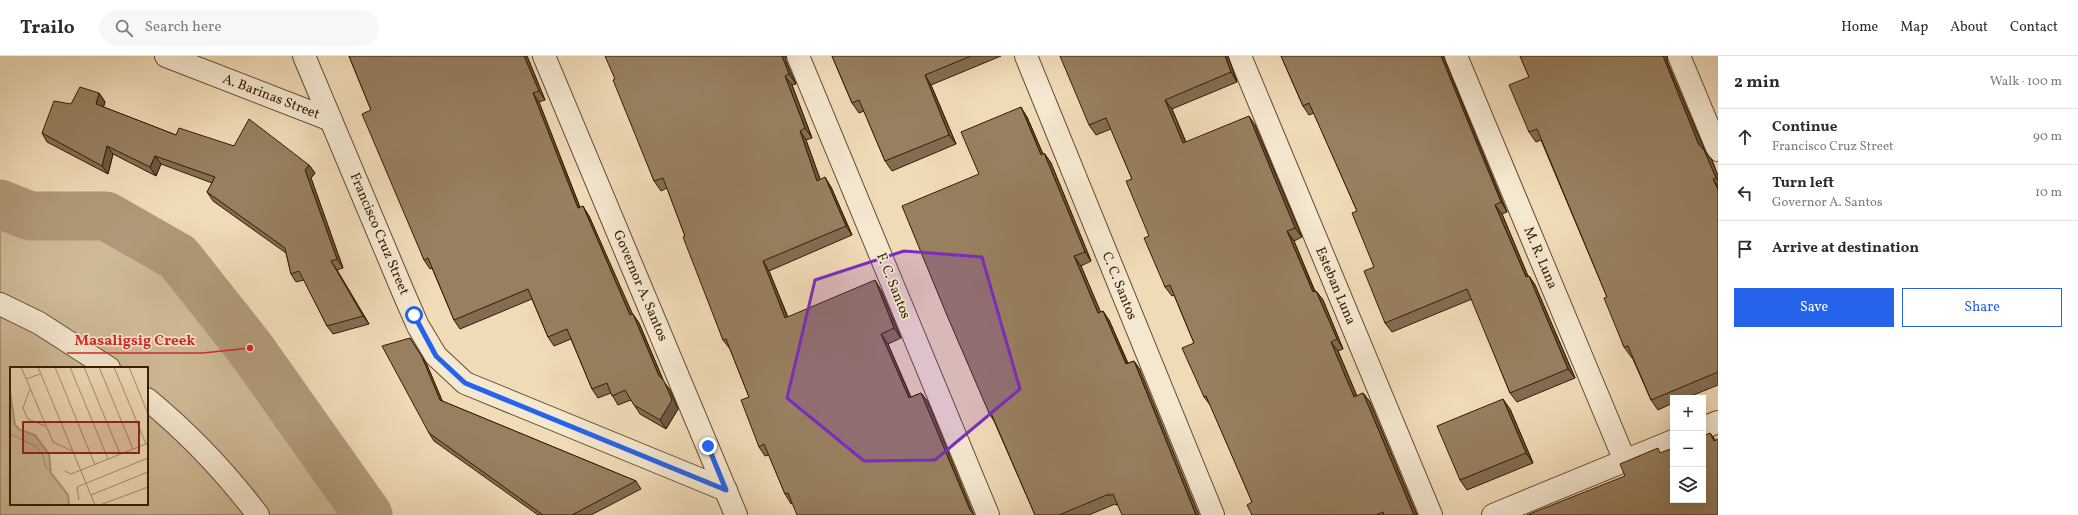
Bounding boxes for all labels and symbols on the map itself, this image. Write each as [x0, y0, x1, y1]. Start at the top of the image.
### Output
street label: A. Barinas Street [220, 70, 322, 124]
street label: Francisco Cruz Street [345, 170, 413, 298]
street label: M. R. Luna [1518, 224, 1562, 292]
street label: Governor A. Santos [608, 228, 672, 344]
street label: Esteban Luna [1310, 244, 1360, 328]
street label: C. C. Santos [1097, 249, 1141, 323]
street label: F. C. Santos [871, 250, 915, 322]
route start [405, 306, 423, 324]
callout: Masaligsig Creek [67, 326, 203, 353]
text: Masaligsig Creek [75, 331, 195, 352]
inset map [10, 367, 148, 505]
route end [699, 437, 717, 455]

